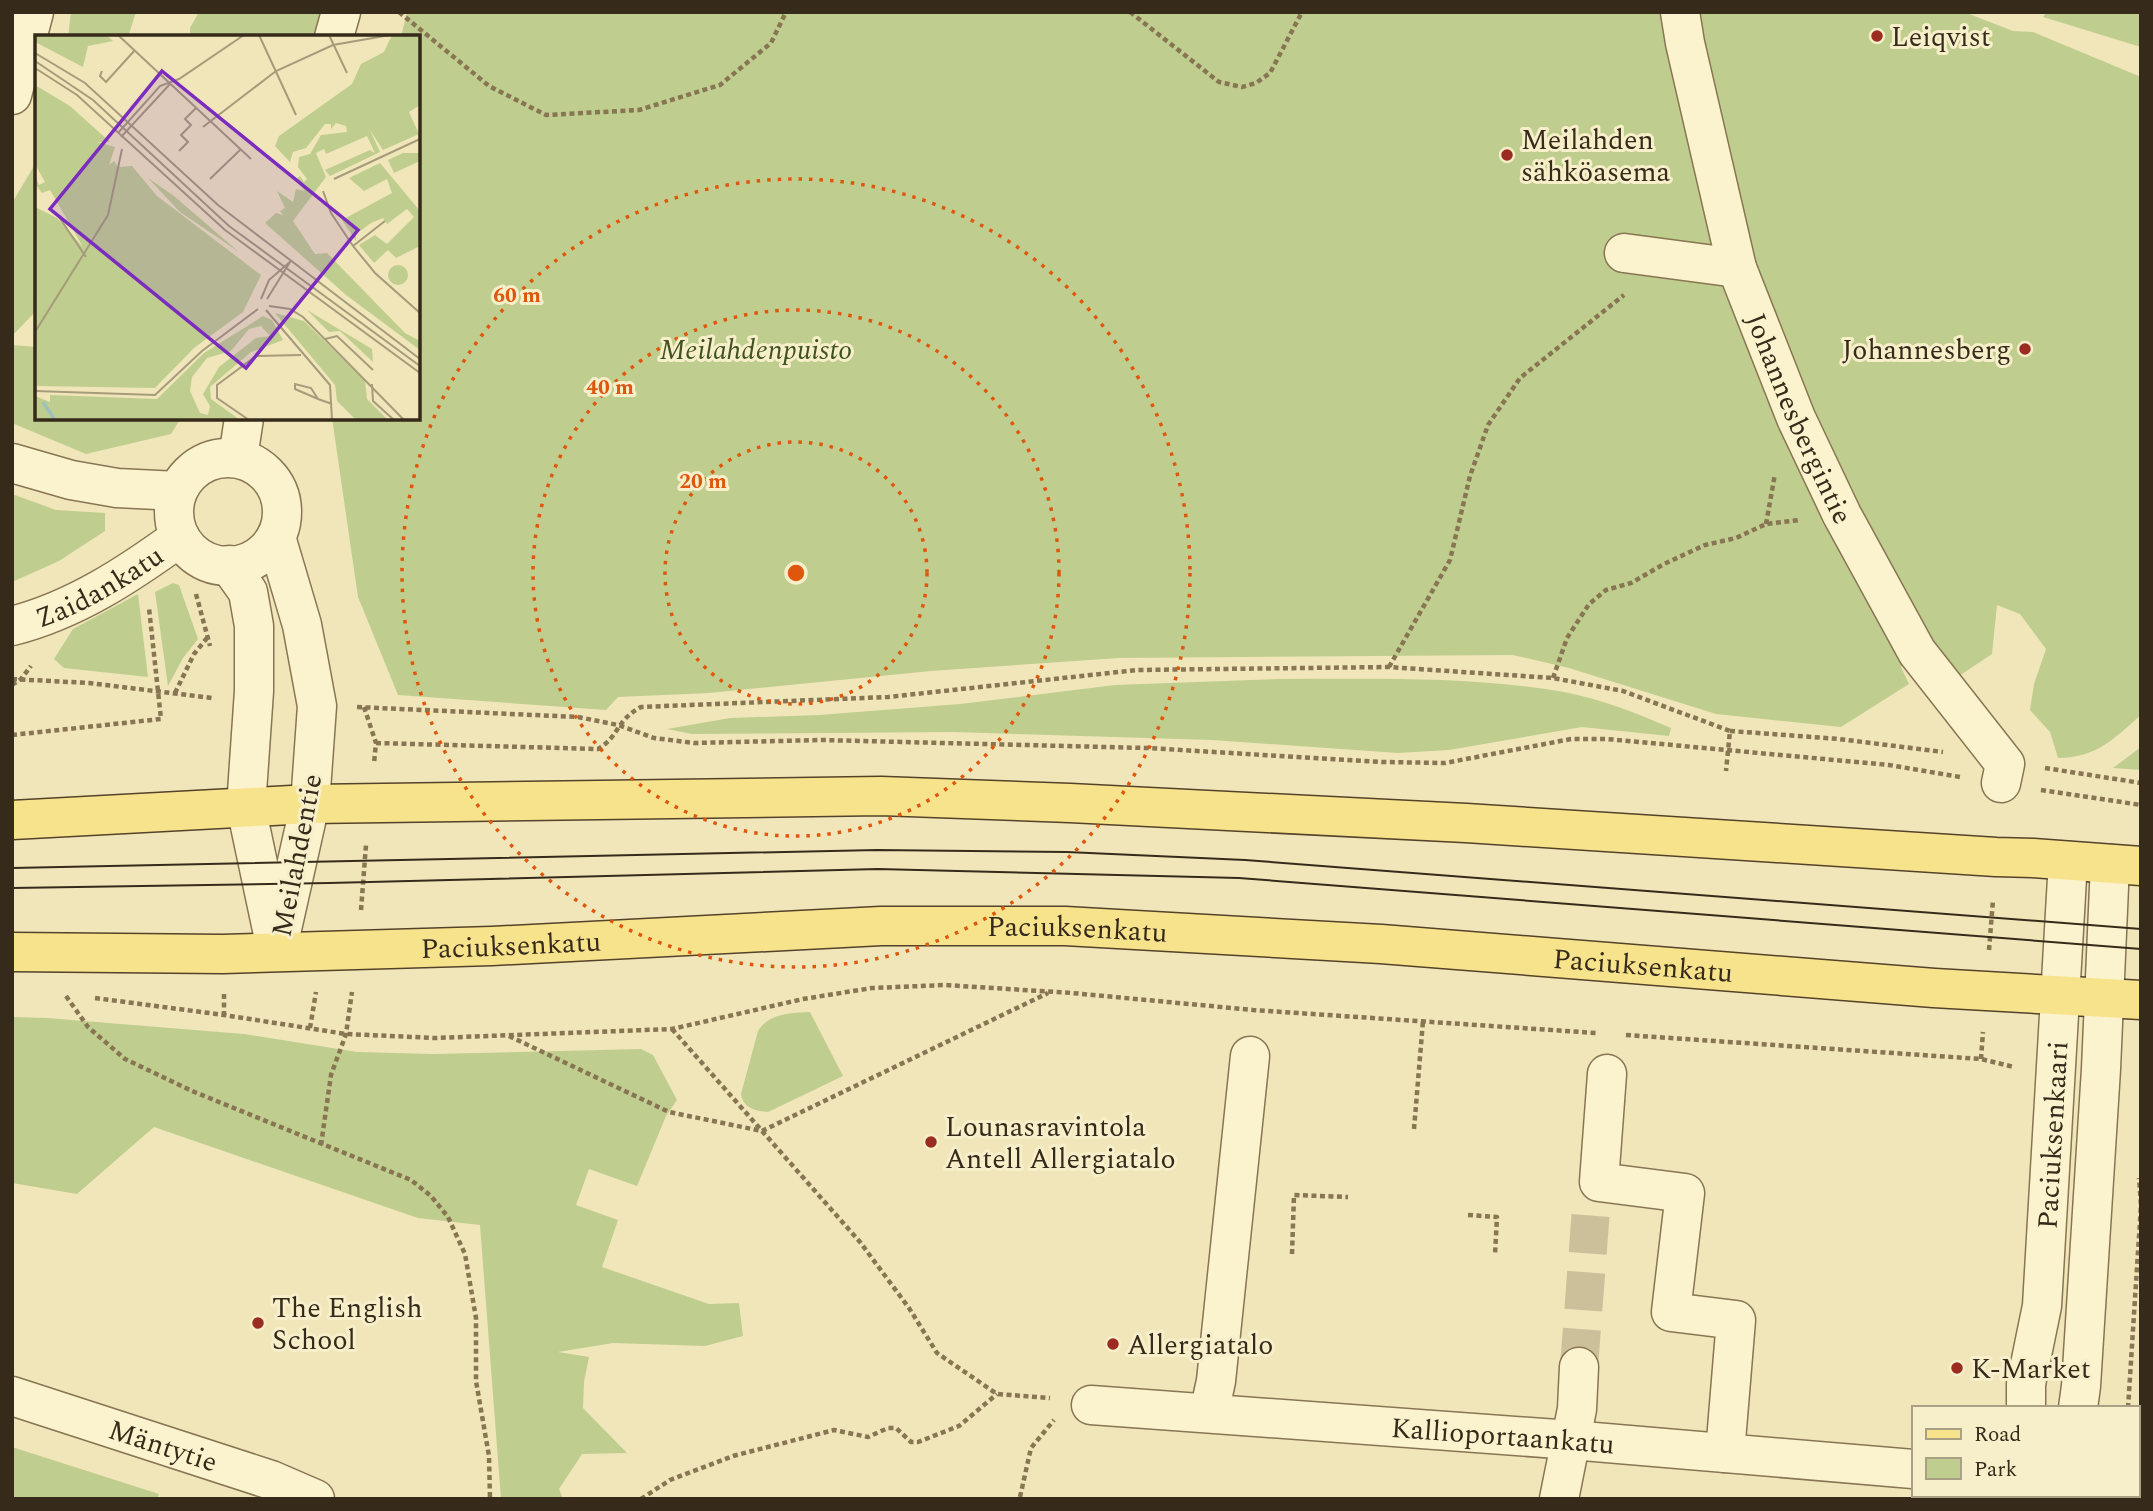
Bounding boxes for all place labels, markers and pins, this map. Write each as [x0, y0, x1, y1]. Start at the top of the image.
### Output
place label: Leiqvist [1891, 16, 1991, 59]
marker: Leiqvist [1869, 28, 1885, 44]
place label: Meilahden sähköasema [1521, 119, 1671, 194]
marker: Meilahden sähköasema [1499, 147, 1515, 163]
place label: Johannesberg [1842, 329, 2011, 372]
marker: Johannesberg [2017, 341, 2033, 357]
centre of rings [784, 561, 808, 585]
place label: Lounasravintola Antell Allergiatalo [945, 1106, 1176, 1181]
marker: Lounasravintola Antell Allergiatalo [923, 1134, 939, 1150]
place label: The English School [272, 1287, 423, 1362]
marker: The English School [250, 1315, 266, 1331]
place label: Allergiatalo [1127, 1324, 1273, 1367]
marker: Allergiatalo [1105, 1336, 1121, 1352]
place label: K-Market [1971, 1348, 2091, 1391]
marker: K-Market [1949, 1360, 1965, 1376]

